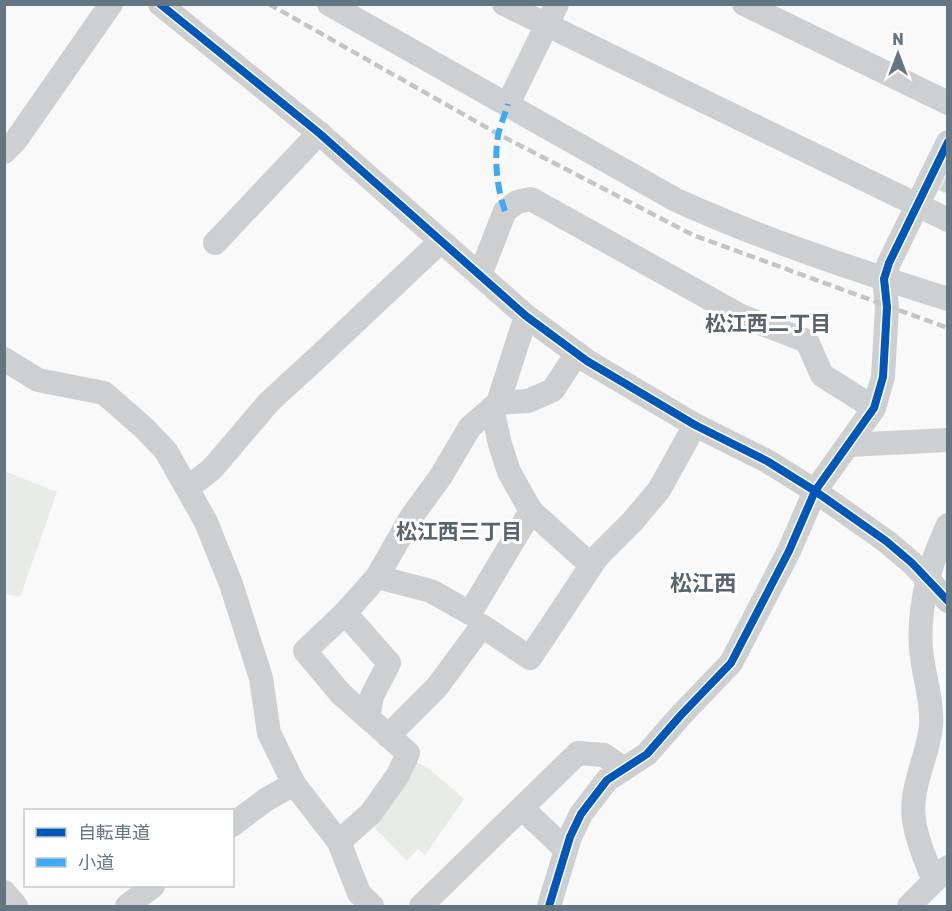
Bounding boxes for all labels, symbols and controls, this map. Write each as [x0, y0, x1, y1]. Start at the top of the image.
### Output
north arrow [868, 24, 928, 84]
text: N [892, 30, 904, 49]
district label: 松江西二丁目 [705, 311, 831, 336]
district label: 松江西三丁目 [396, 519, 522, 544]
district label: 松江西 [670, 570, 736, 597]
legend [24, 809, 234, 887]
text: 自転車道 [78, 822, 150, 844]
text: 小道 [78, 852, 114, 874]

